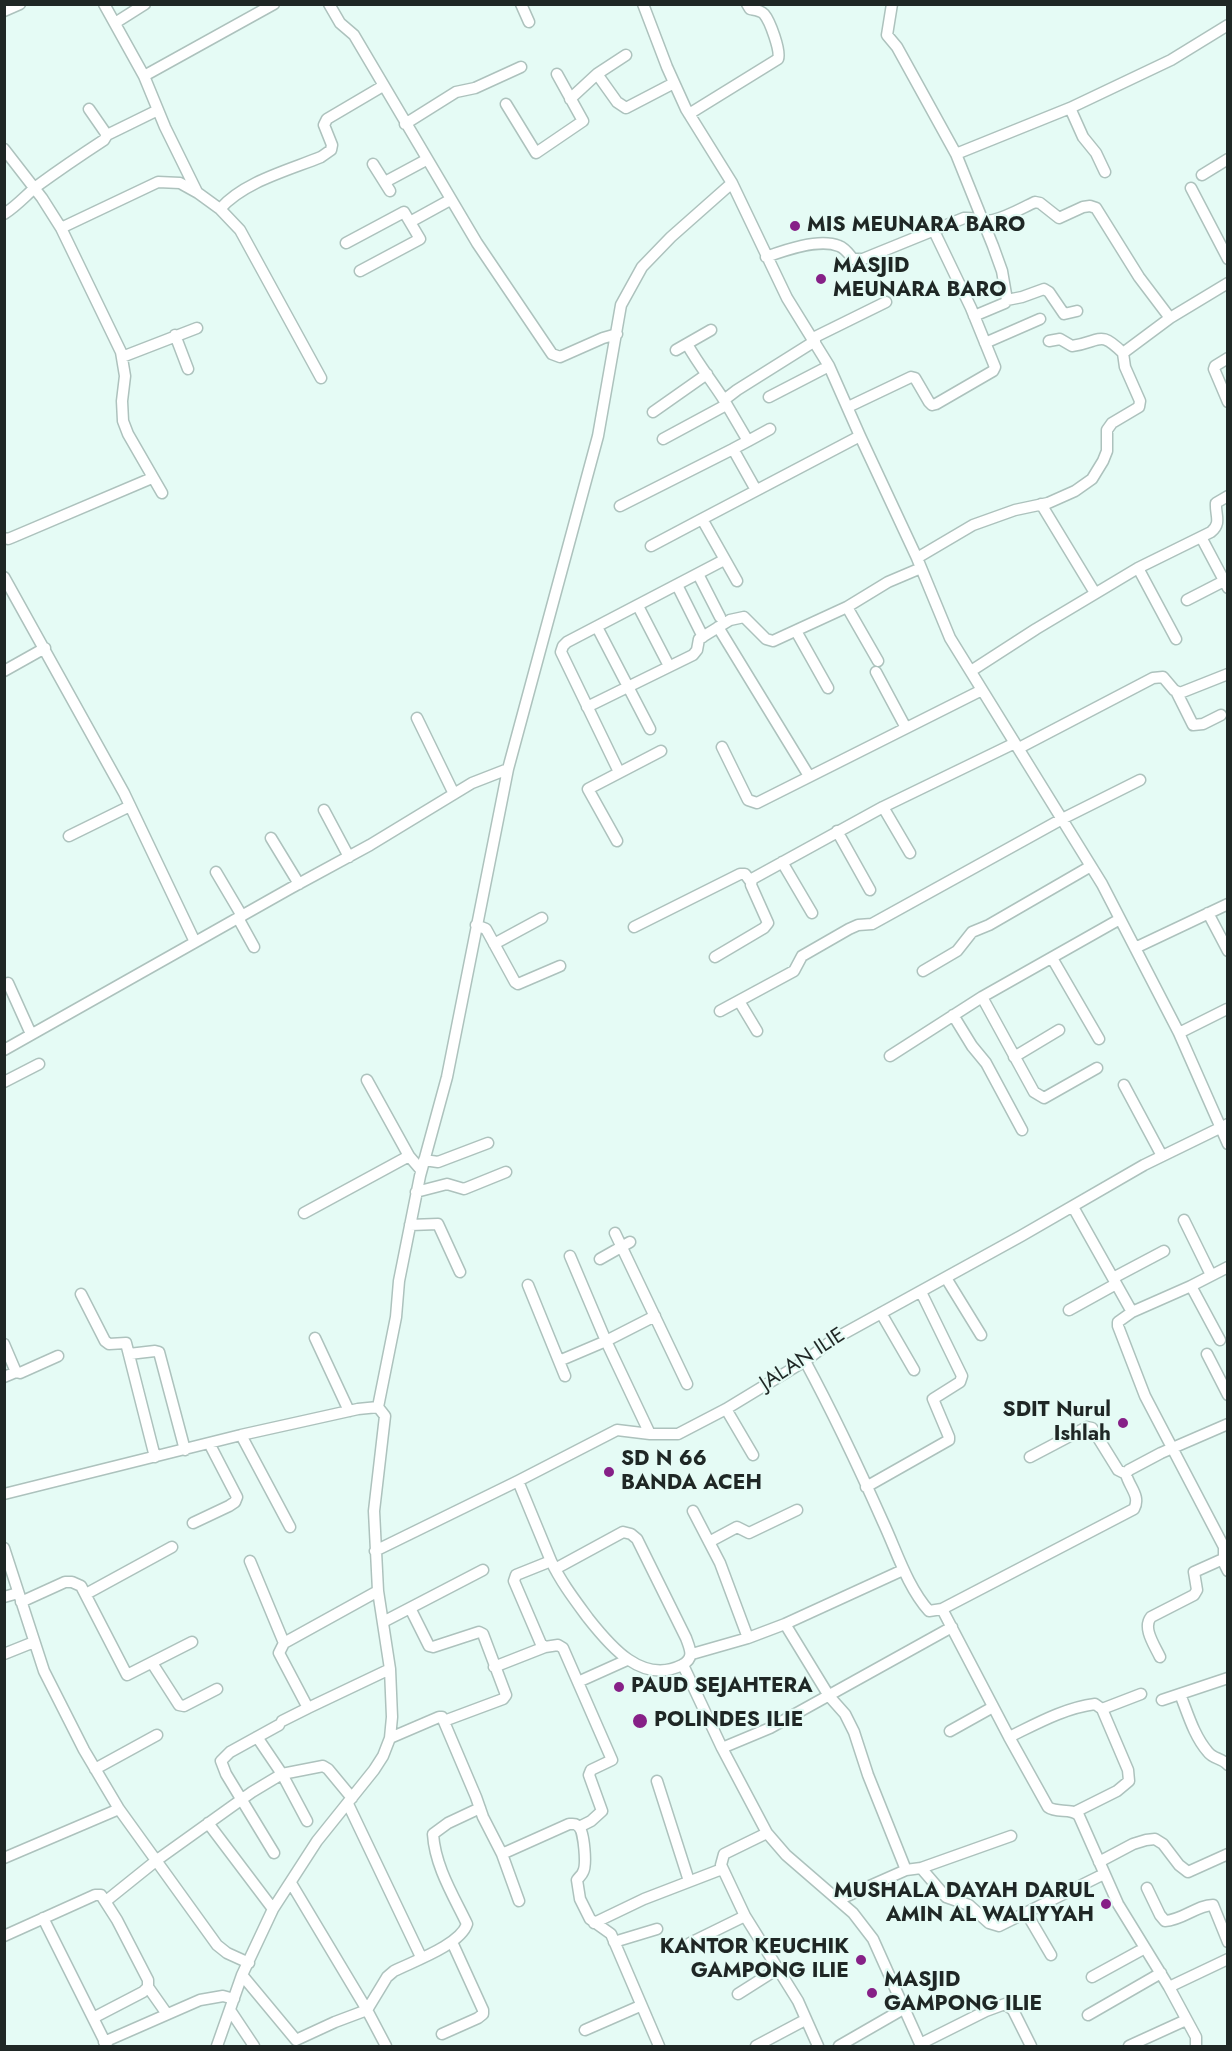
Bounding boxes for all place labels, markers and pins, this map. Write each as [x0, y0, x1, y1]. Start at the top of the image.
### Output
place label: MIS MEUNARA BARO [807, 213, 1025, 239]
marker: MIS MEUNARA BARO [788, 219, 802, 233]
place label: MASJID MEUNARA BARO [833, 254, 1006, 304]
marker: MASJID MEUNARA BARO [814, 272, 828, 286]
place label: SDIT Nurul Ishlah [1003, 1398, 1111, 1448]
marker: SDIT Nurul Ishlah [1116, 1416, 1130, 1430]
place label: SD N 66 BANDA ACEH [621, 1447, 762, 1497]
marker: SD N 66 BANDA ACEH [602, 1465, 616, 1479]
place label: PAUD SEJAHTERA [631, 1674, 813, 1700]
marker: PAUD SEJAHTERA [612, 1680, 626, 1694]
place label: POLINDES ILIE [654, 1708, 803, 1734]
marker: POLINDES ILIE [631, 1712, 649, 1730]
place label: MUSHALA DAYAH DARUL AMIN AL WALIYYAH [834, 1879, 1094, 1929]
marker: MUSHALA DAYAH DARUL AMIN AL WALIYYAH [1099, 1897, 1113, 1911]
place label: KANTOR KEUCHIK GAMPONG ILIE [660, 1935, 849, 1985]
marker: KANTOR KEUCHIK GAMPONG ILIE [854, 1953, 868, 1967]
place label: MASJID GAMPONG ILIE [884, 1968, 1042, 2018]
marker: MASJID GAMPONG ILIE [865, 1986, 879, 2000]

